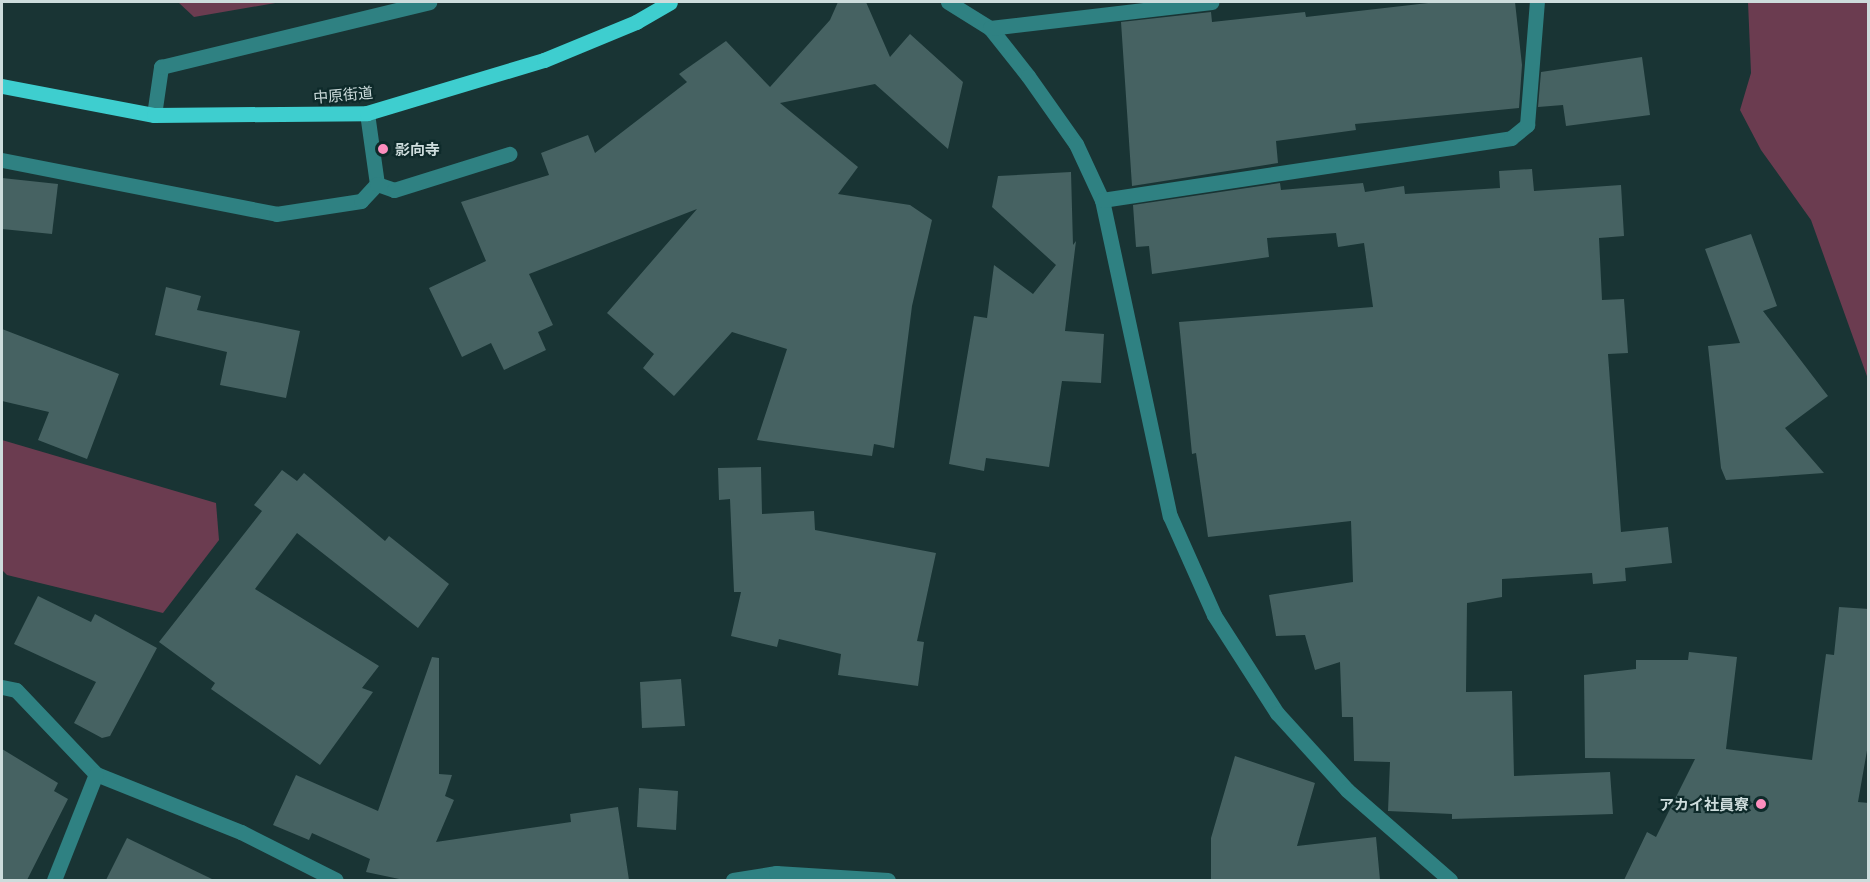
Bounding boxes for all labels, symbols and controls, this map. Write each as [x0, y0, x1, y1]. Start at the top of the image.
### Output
street label: 中原街道 [312, 82, 374, 106]
place label: 影向寺 [395, 140, 440, 158]
marker: 影向寺 [376, 142, 390, 156]
place label: アカイ社員寮 [1659, 795, 1749, 813]
marker: アカイ社員寮 [1754, 797, 1768, 811]

